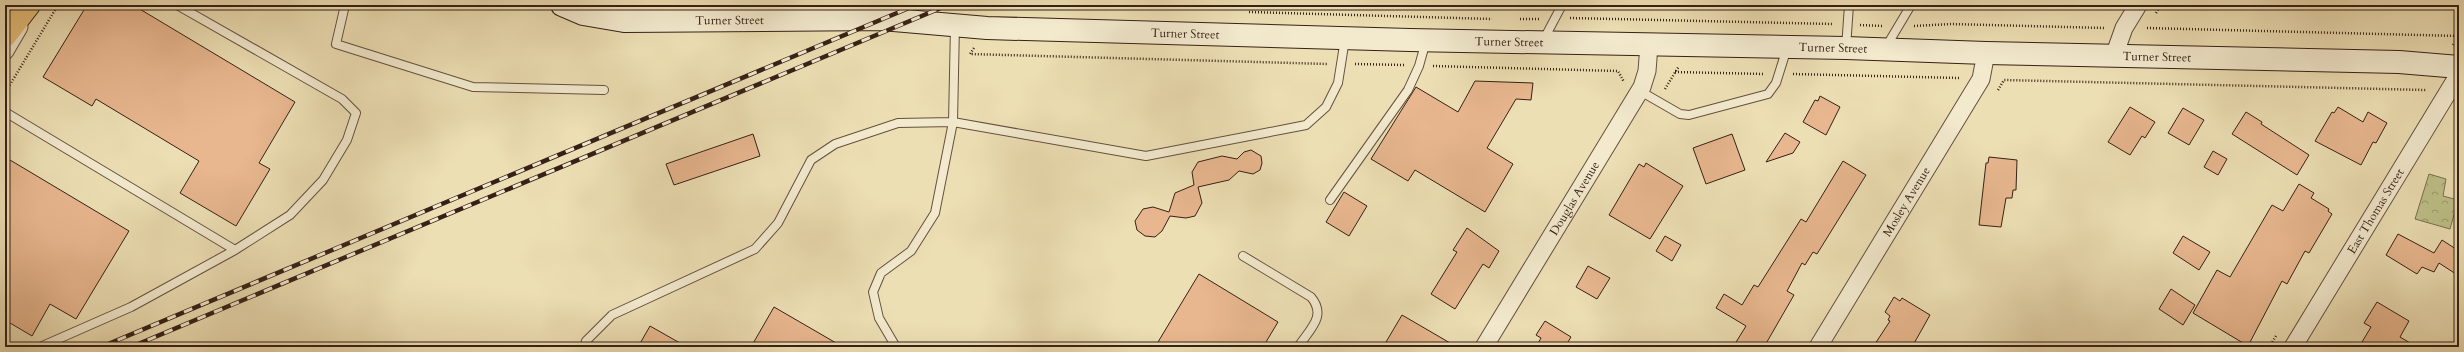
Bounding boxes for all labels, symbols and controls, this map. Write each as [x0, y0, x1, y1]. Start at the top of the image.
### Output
street label: Turner Street [695, 12, 764, 28]
street label: Turner Street [1151, 25, 1220, 43]
street label: Turner Street [1475, 33, 1544, 50]
street label: Turner Street [1798, 39, 1868, 57]
street label: Turner Street [2122, 48, 2191, 65]
street label: Douglas Avenue [1546, 158, 1603, 238]
street label: Mosley Avenue [1879, 164, 1934, 240]
street label: East Thomas Street [2344, 165, 2408, 257]

